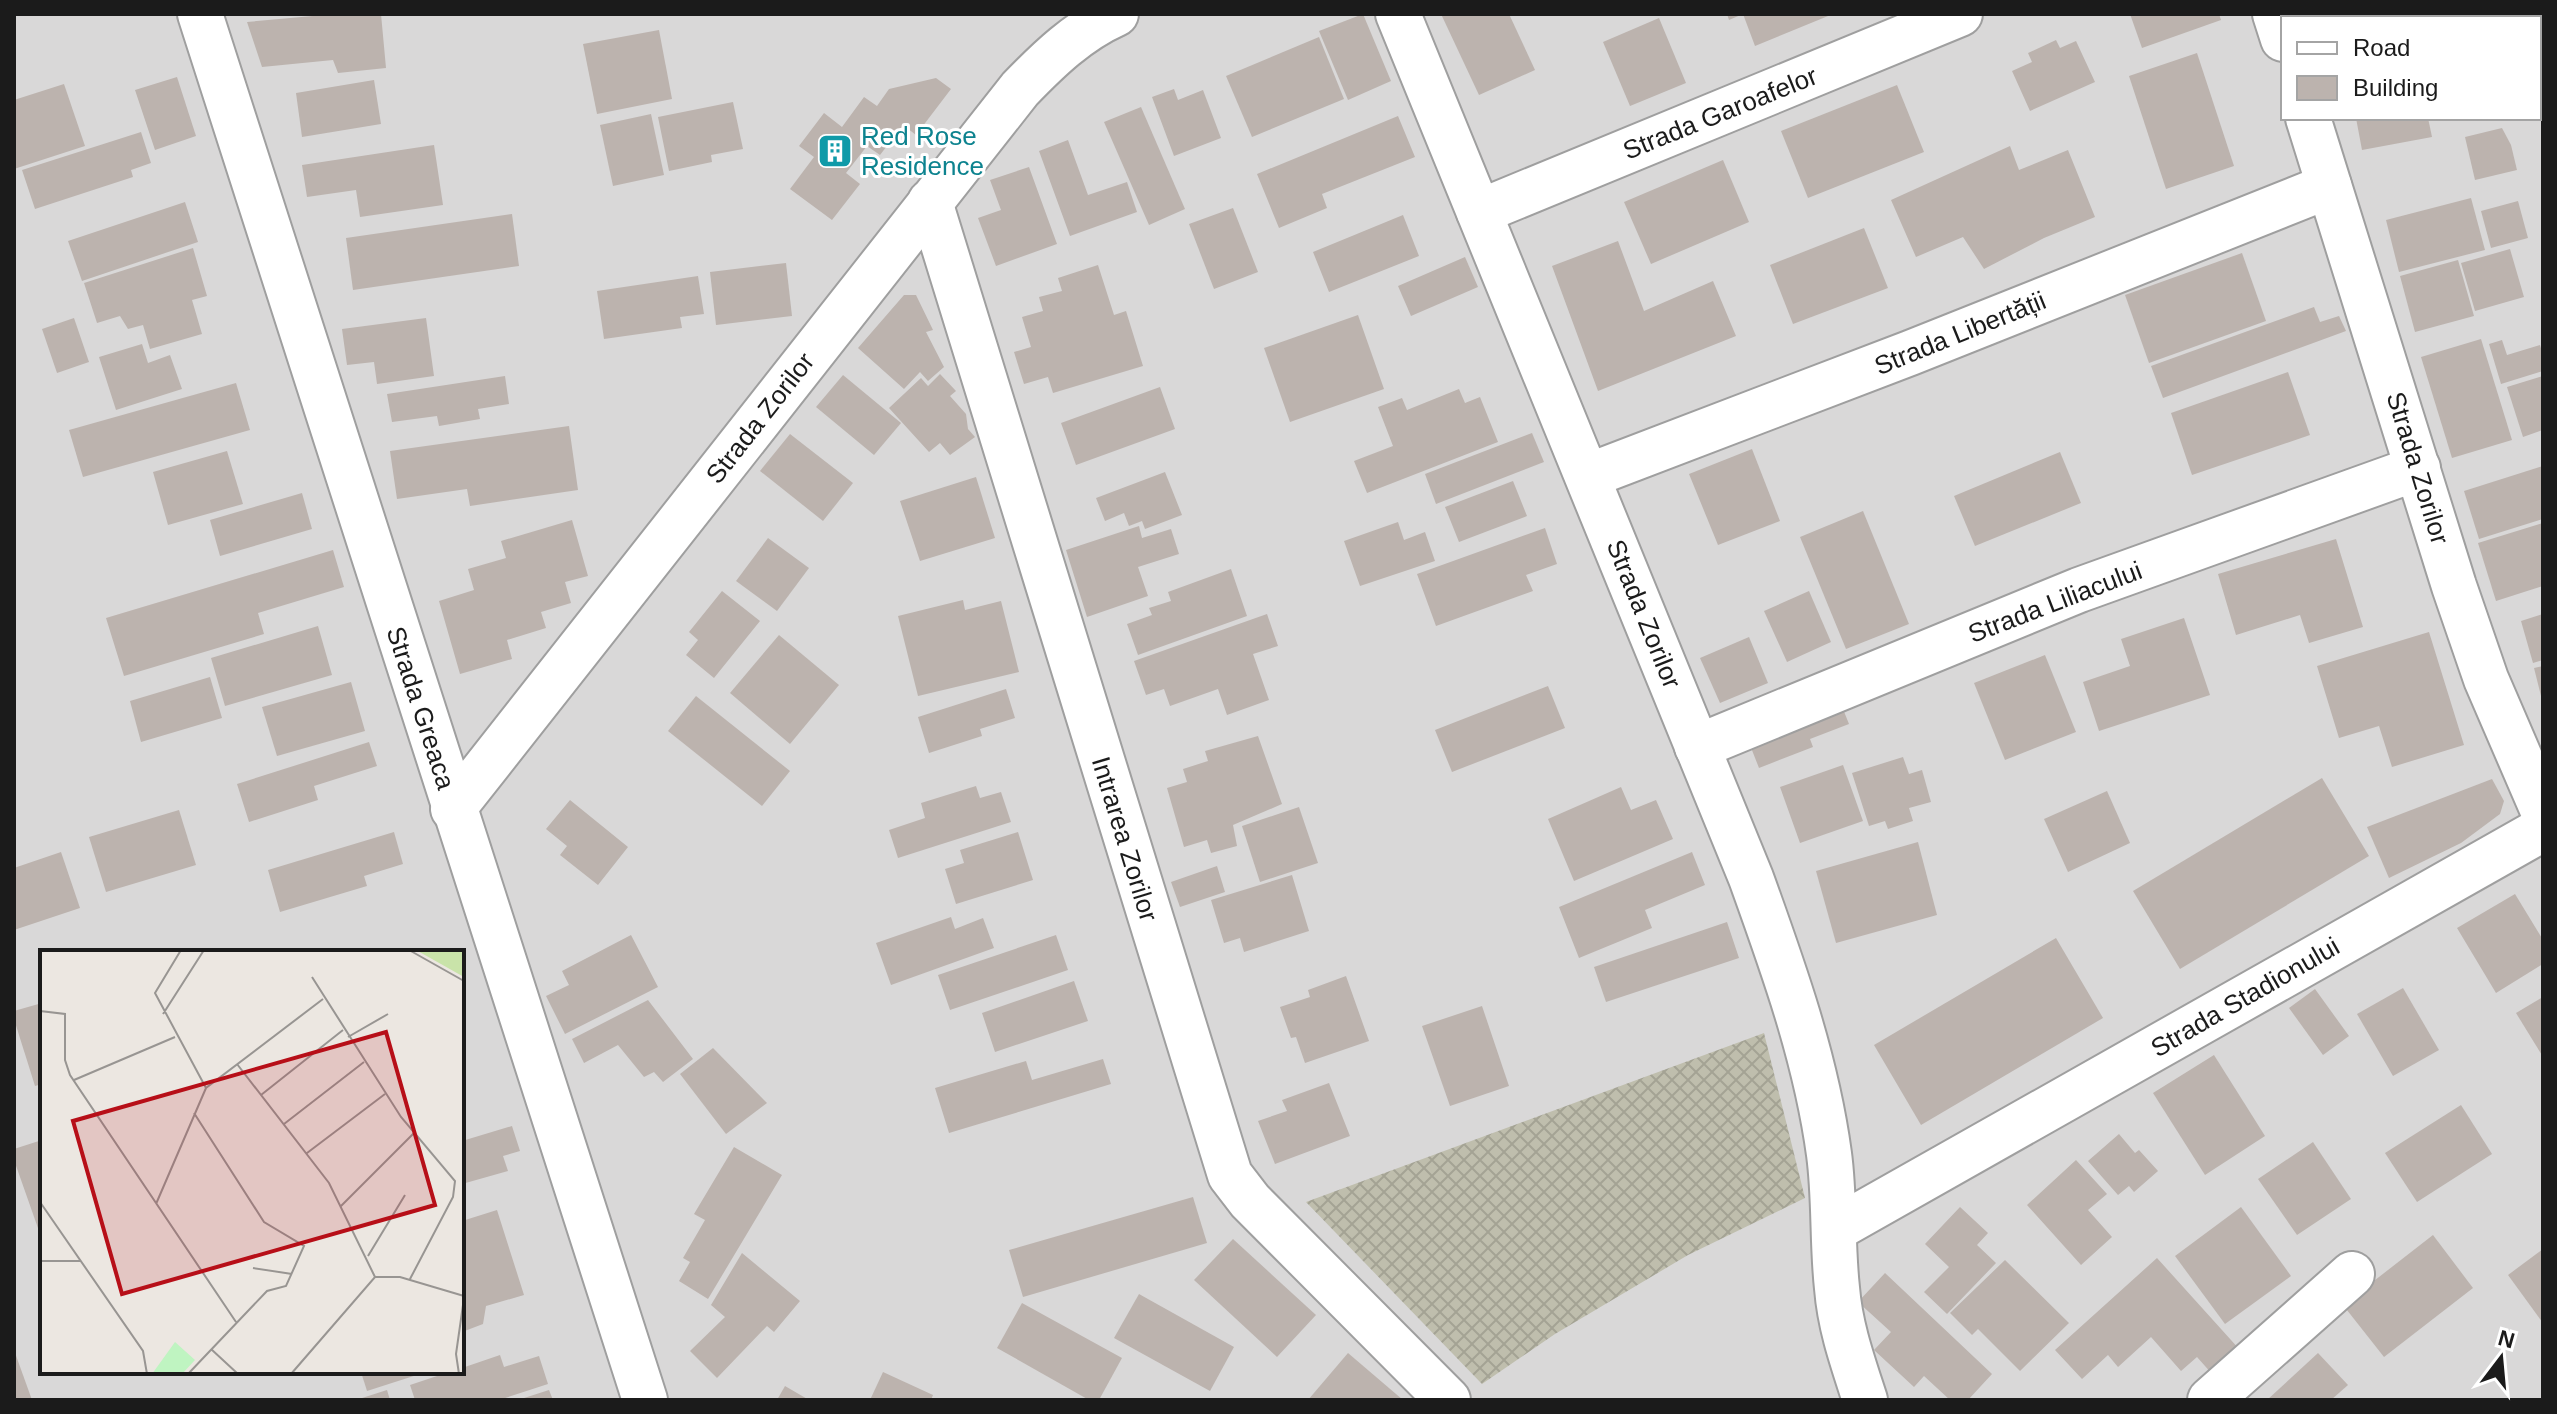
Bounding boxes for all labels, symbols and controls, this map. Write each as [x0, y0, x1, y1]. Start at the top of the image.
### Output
legend [2281, 16, 2541, 120]
text: Road [2353, 34, 2410, 61]
street label: Strada Garoafelor [1619, 60, 1822, 166]
text: Building [2353, 74, 2438, 101]
place label: Red Rose Residence [861, 121, 984, 181]
building icon: Red Rose Residence [816, 132, 854, 170]
street label: Strada Libertății [1870, 285, 2050, 381]
street label: Strada Zorilor [700, 346, 821, 489]
street label: Strada Zorilor [2381, 388, 2455, 548]
street label: Strada Zorilor [1601, 535, 1688, 693]
street label: Strada Liliacului [1964, 555, 2146, 649]
street label: Strada Greaca [381, 623, 462, 794]
street label: Intrarea Zorilor [1086, 753, 1164, 925]
street label: Strada Stadionului [2145, 931, 2345, 1063]
inset map [40, 950, 464, 1374]
north arrow [2461, 1318, 2541, 1398]
text: N [2495, 1325, 2517, 1353]

